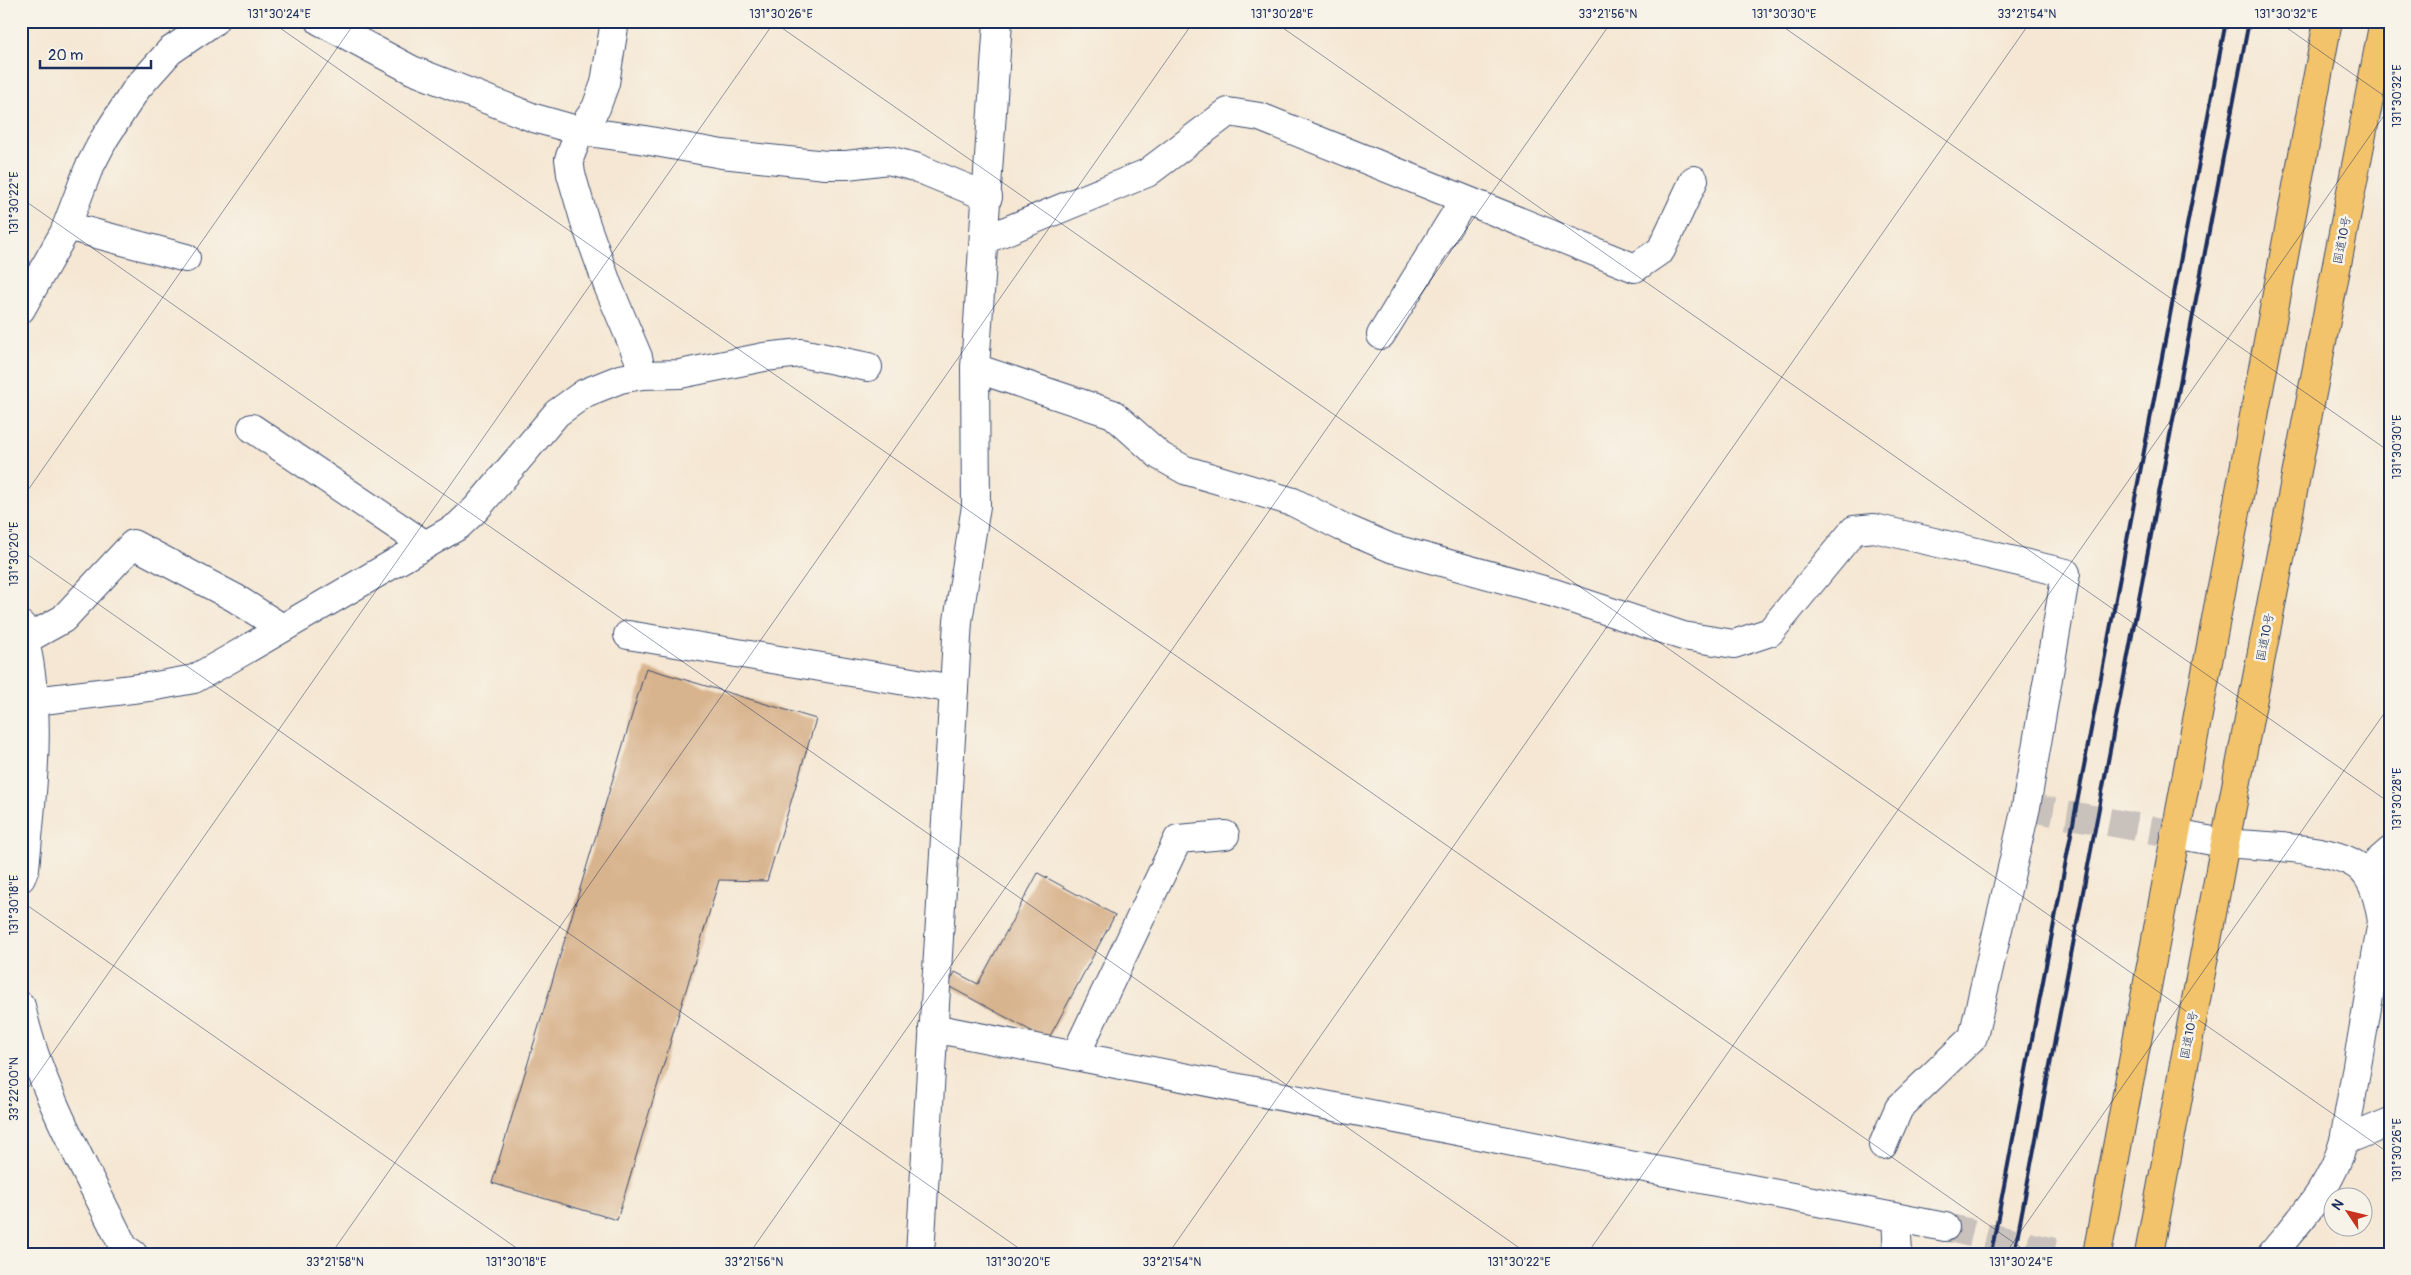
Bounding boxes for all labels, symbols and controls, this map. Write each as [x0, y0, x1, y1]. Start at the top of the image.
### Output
text: 131°30'24"E [247, 7, 311, 22]
text: 131°30'26"E [749, 7, 813, 22]
text: 131°30'28"E [1251, 7, 1313, 22]
text: 33°21'56"N [1579, 7, 1637, 22]
text: 131°30'30"E [1752, 7, 1816, 22]
text: 33°21'54"N [1998, 7, 2056, 22]
text: 131°30'32"E [2254, 7, 2318, 22]
scale bar [40, 38, 151, 70]
text: 20 m [48, 46, 83, 65]
text: 131°30'32"E [2390, 64, 2405, 128]
text: 131°30'22"E [7, 171, 22, 235]
street label: 国道10号 [2330, 215, 2355, 266]
text: 131°30'30"E [2390, 415, 2405, 479]
text: 131°30'20"E [7, 522, 22, 586]
street label: 国道10号 [2253, 612, 2278, 663]
text: 131°30'28"E [2390, 768, 2405, 830]
text: 131°30'18"E [7, 875, 22, 935]
street label: 国道10号 [2177, 1010, 2202, 1061]
text: 33°22'00"N [7, 1057, 22, 1121]
text: 131°30'26"E [2390, 1118, 2405, 1182]
north arrow [2324, 1188, 2374, 1238]
text: N [2328, 1196, 2347, 1214]
text: 33°21'58"N [306, 1255, 364, 1270]
text: 131°30'18"E [486, 1255, 546, 1270]
text: 33°21'56"N [725, 1255, 783, 1270]
text: 131°30'20"E [986, 1255, 1050, 1270]
text: 33°21'54"N [1143, 1255, 1201, 1270]
text: 131°30'22"E [1487, 1255, 1551, 1270]
text: 131°30'24"E [1989, 1255, 2053, 1270]

